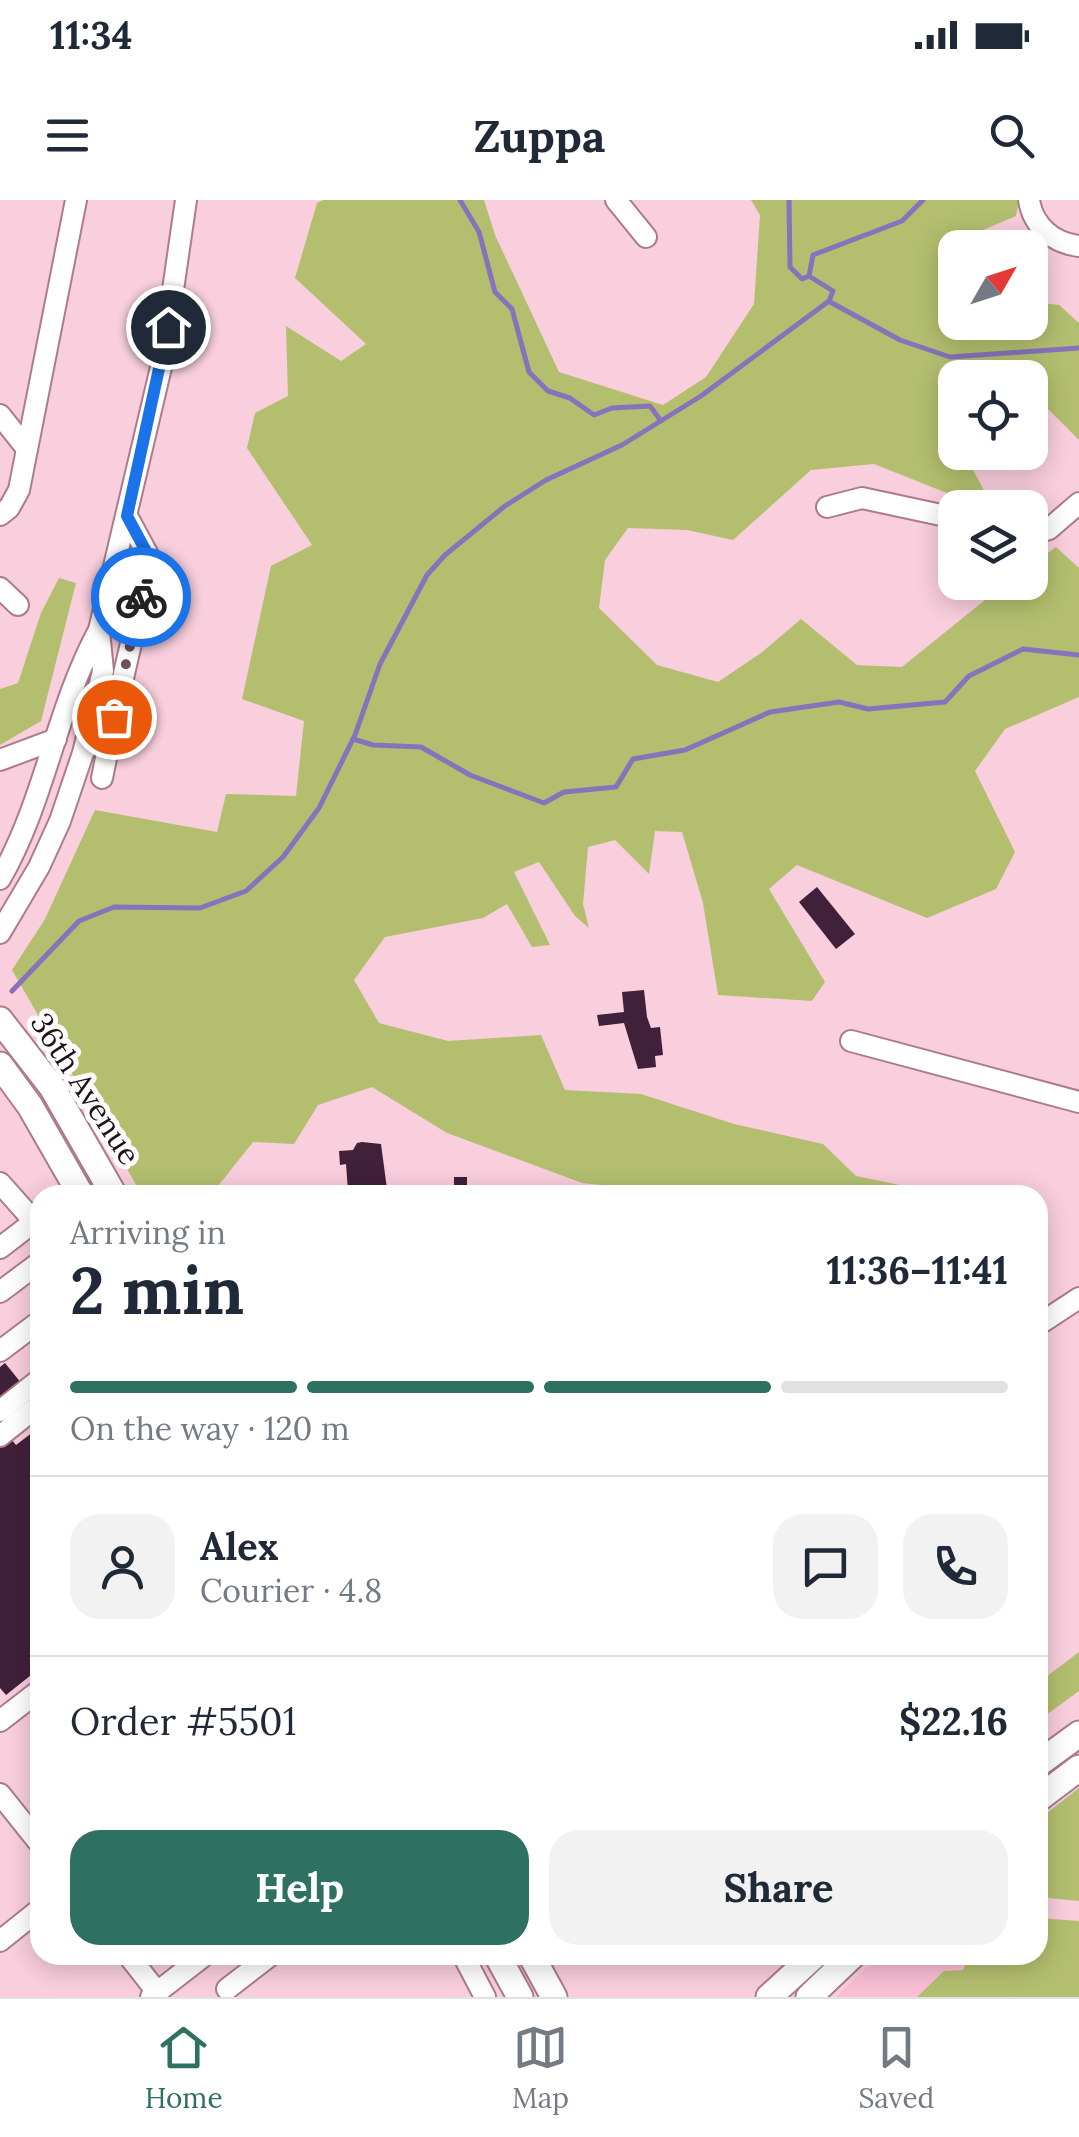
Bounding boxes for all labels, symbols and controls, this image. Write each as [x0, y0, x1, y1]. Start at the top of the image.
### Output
text: 11:34 [50, 11, 132, 59]
text: Zuppa [474, 107, 605, 164]
icon: menu [40, 108, 95, 163]
icon: search [984, 108, 1039, 163]
north arrow [938, 230, 1048, 340]
map controls [938, 230, 1048, 600]
pin [126, 285, 211, 370]
icon: home [141, 300, 196, 355]
button: locate [938, 360, 1048, 470]
button: layers [938, 490, 1048, 600]
courier [91, 547, 191, 647]
icon: bike [114, 570, 169, 625]
pin [72, 675, 157, 760]
icon: bag [87, 690, 142, 745]
street label: 36th Avenue [23, 1005, 149, 1171]
text: Arriving in [70, 1212, 226, 1253]
text: 11:36–11:41 [827, 1246, 1008, 1294]
text: 2 min [70, 1249, 244, 1332]
text: On the way · 120 m [70, 1408, 350, 1449]
button: person [70, 1514, 175, 1619]
button: chat [773, 1514, 878, 1619]
button: phone [903, 1514, 1008, 1619]
text: Alex [200, 1522, 279, 1570]
text: Courier · 4.8 [200, 1570, 382, 1611]
text: Order #5501 [70, 1697, 297, 1745]
text: $22.16 [899, 1697, 1008, 1745]
button: Help [70, 1830, 529, 1945]
button: Share [549, 1830, 1008, 1945]
tab: Home [145, 2020, 223, 2116]
tab: Map [512, 2020, 569, 2116]
tab: Saved [858, 2020, 934, 2116]

